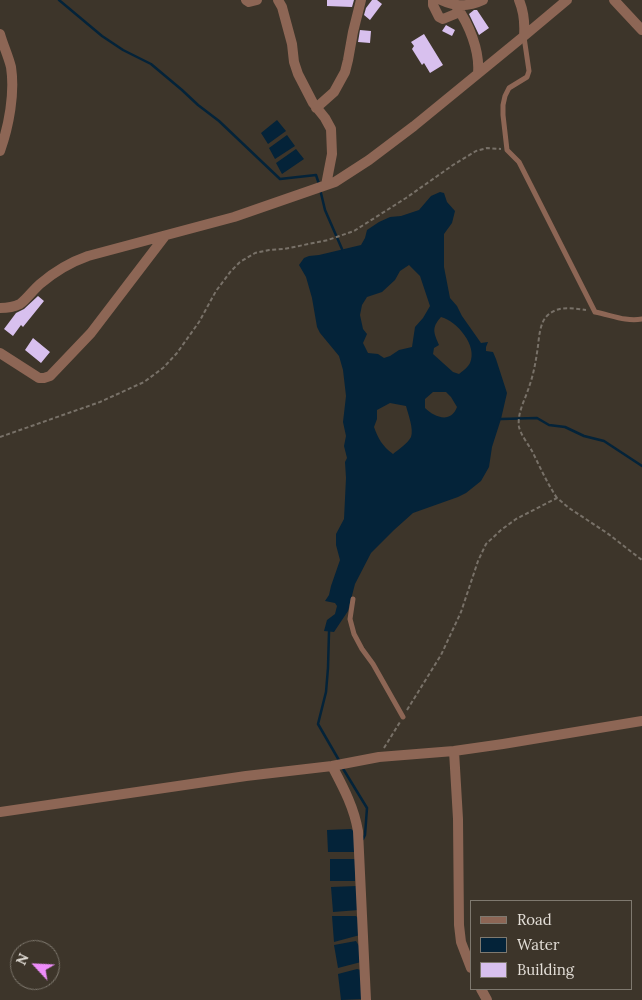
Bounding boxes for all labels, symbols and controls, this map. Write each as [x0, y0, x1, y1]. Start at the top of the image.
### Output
legend [470, 900, 632, 990]
text: Road [517, 910, 552, 929]
text: Water [517, 935, 559, 954]
north arrow [10, 940, 60, 990]
text: N [12, 950, 33, 968]
text: Building [517, 960, 574, 979]

